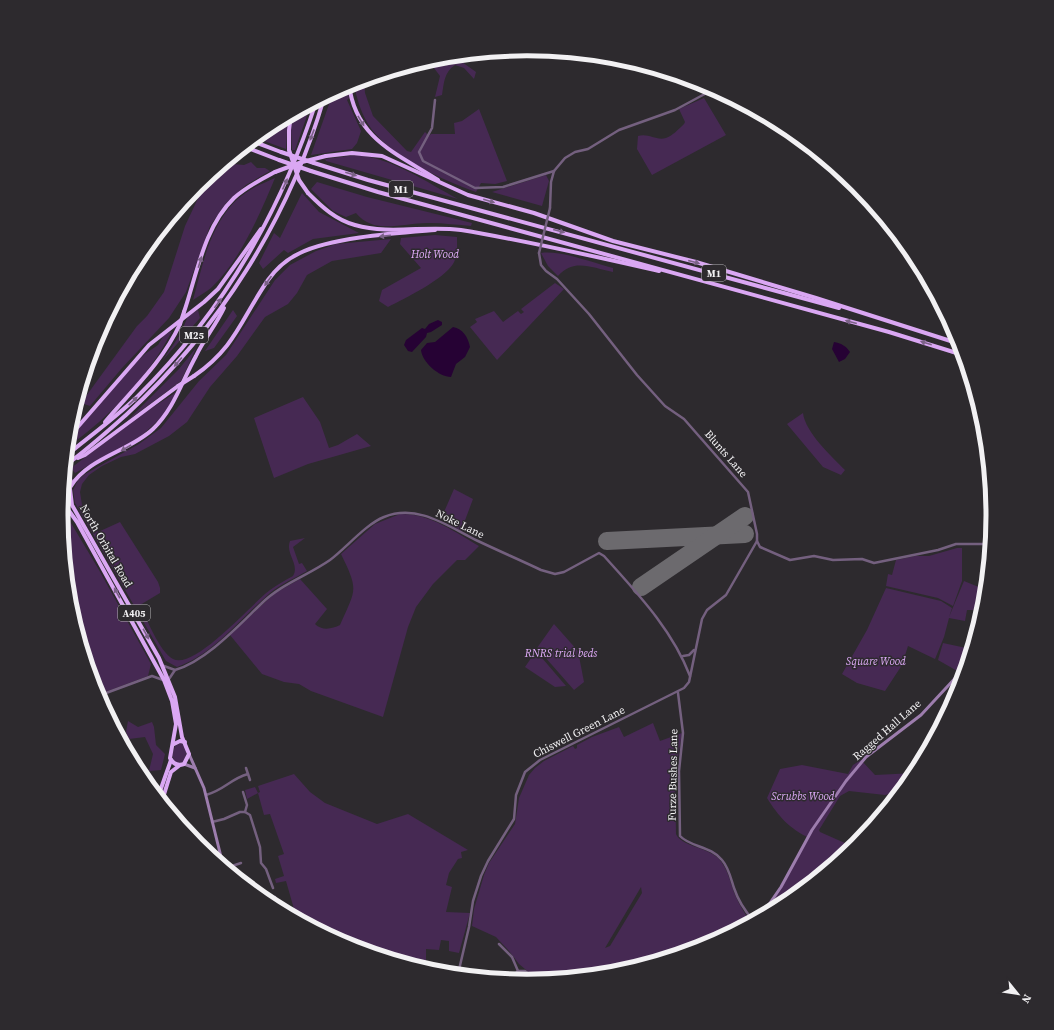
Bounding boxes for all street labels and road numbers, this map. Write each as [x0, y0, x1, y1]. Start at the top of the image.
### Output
road number: M1 [389, 181, 413, 197]
road number: M1 [702, 265, 726, 281]
road number: M25 [180, 327, 208, 343]
street label: Blunts Lane [701, 427, 751, 481]
street label: North Orbital Road [76, 502, 136, 591]
street label: Noke Lane [433, 506, 487, 542]
road number: A405 [118, 605, 150, 621]
street label: Ragged Hall Lane [850, 696, 925, 764]
street label: Chiswell Green Lane [530, 702, 628, 762]
street label: Furze Bushes Lane [665, 728, 681, 821]

